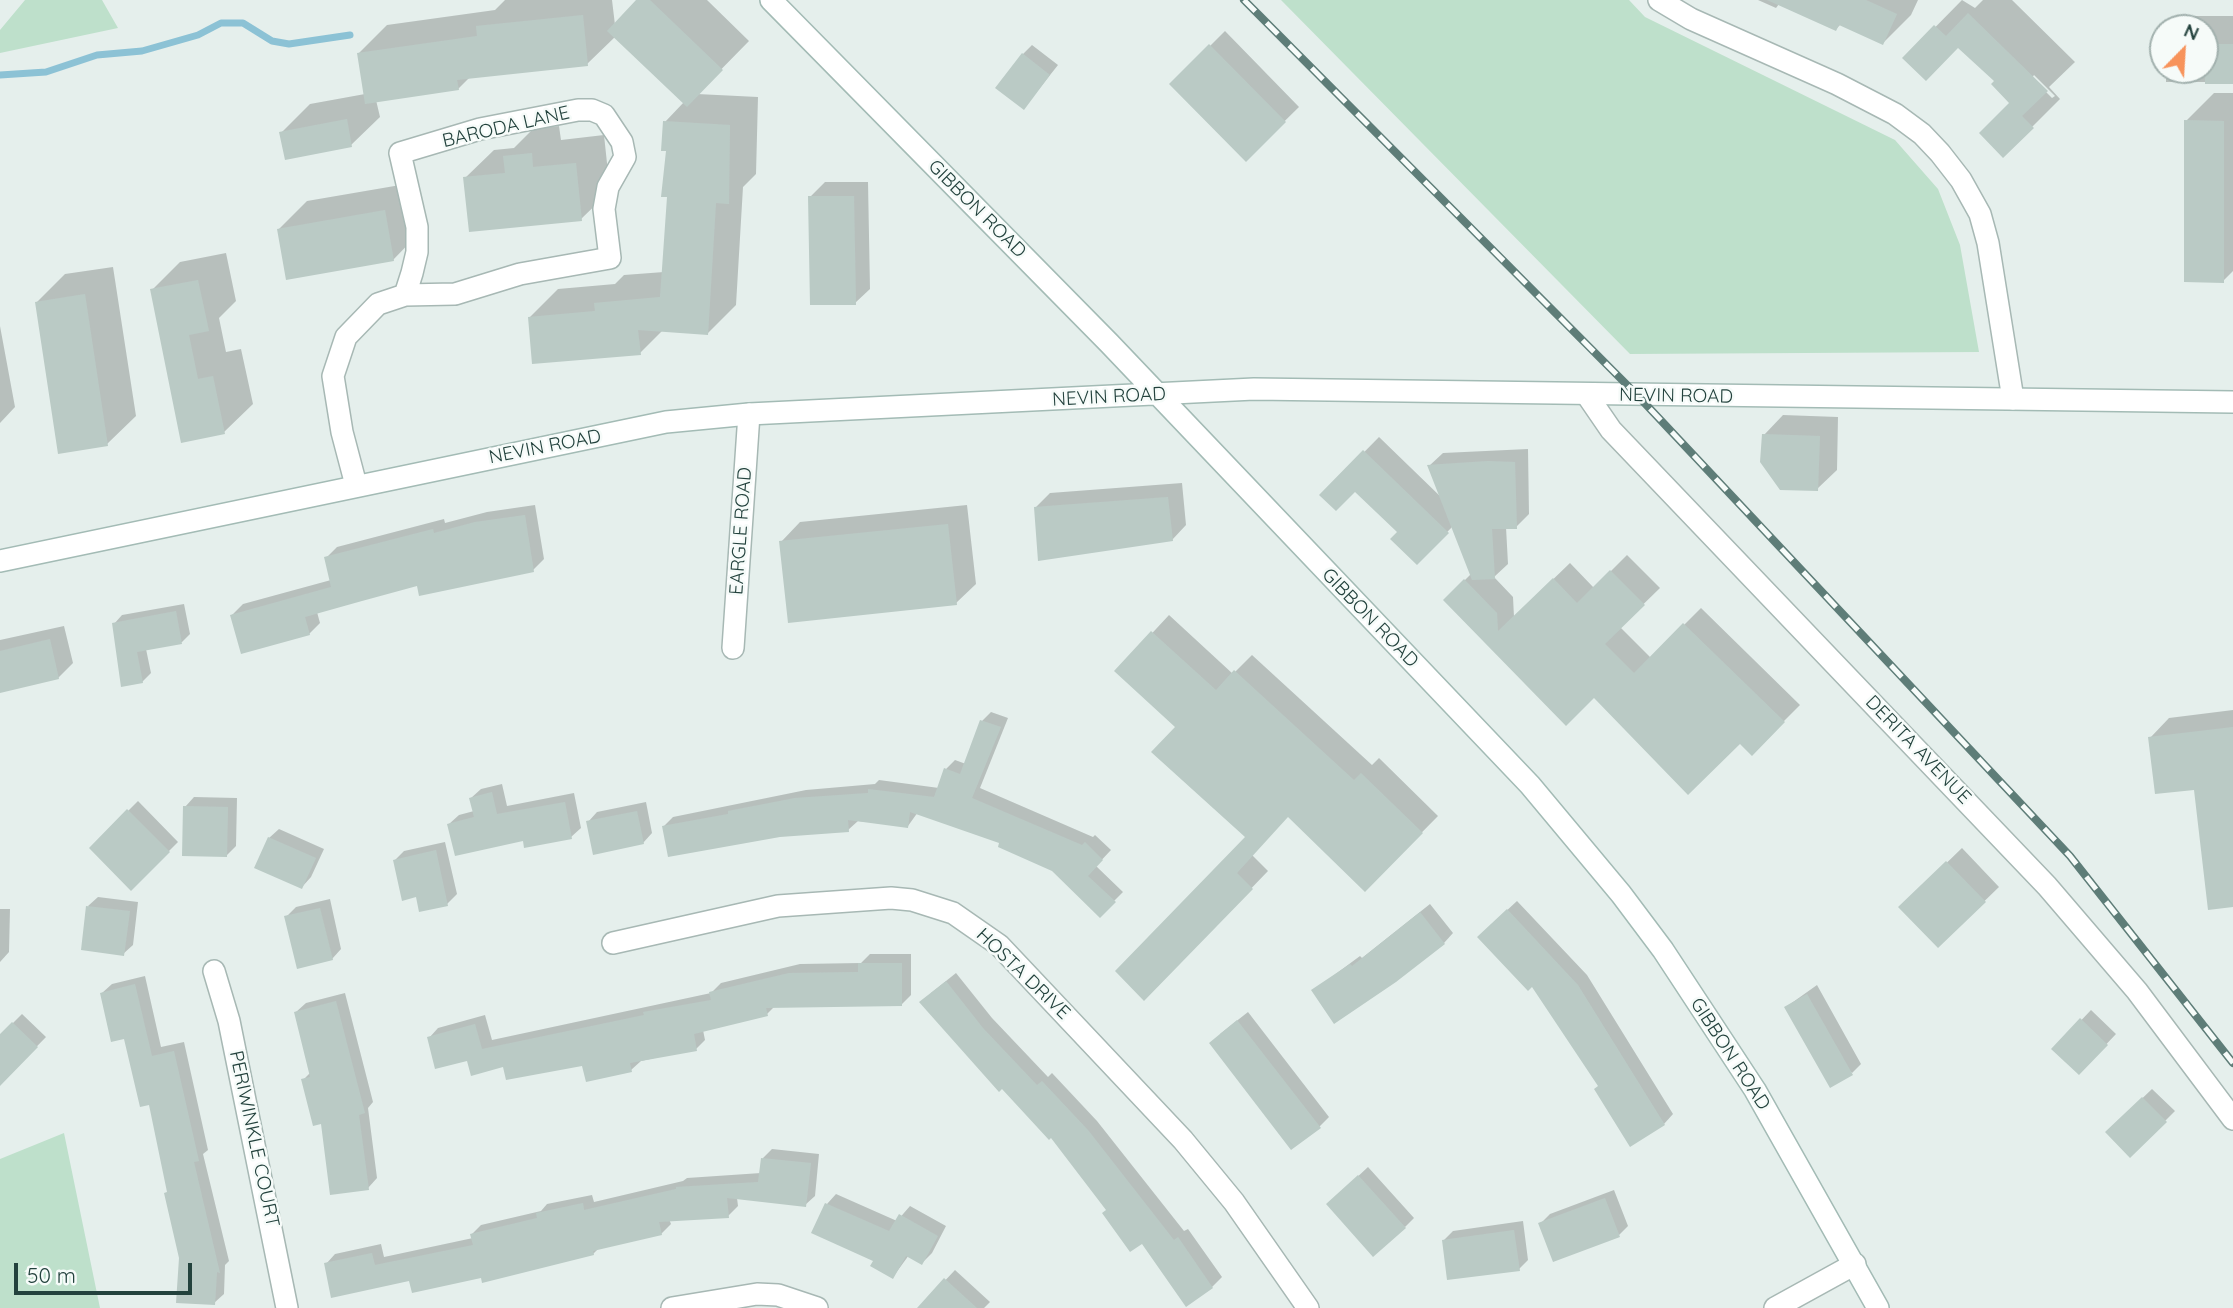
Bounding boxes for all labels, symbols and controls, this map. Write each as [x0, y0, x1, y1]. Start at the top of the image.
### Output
north arrow [2149, 14, 2219, 84]
text: N [2180, 18, 2203, 45]
street label: BARODA LANE [440, 101, 572, 153]
street label: GIBBON ROAD [923, 155, 1031, 263]
street label: NEVIN ROAD [1051, 383, 1167, 411]
street label: NEVIN ROAD [1619, 384, 1733, 408]
street label: NEVIN ROAD [487, 425, 603, 469]
street label: EARGLE ROAD [725, 466, 757, 596]
street label: GIBBON ROAD [1317, 564, 1423, 672]
street label: DERITA AVENUE [1860, 691, 1976, 809]
street label: HOSTA DRIVE [971, 924, 1075, 1024]
street label: GIBBON ROAD [1685, 994, 1775, 1114]
street label: PERIWINKLE COURT [224, 1049, 284, 1229]
scale bar [18, 1248, 196, 1292]
text: 50 m [27, 1262, 76, 1288]

